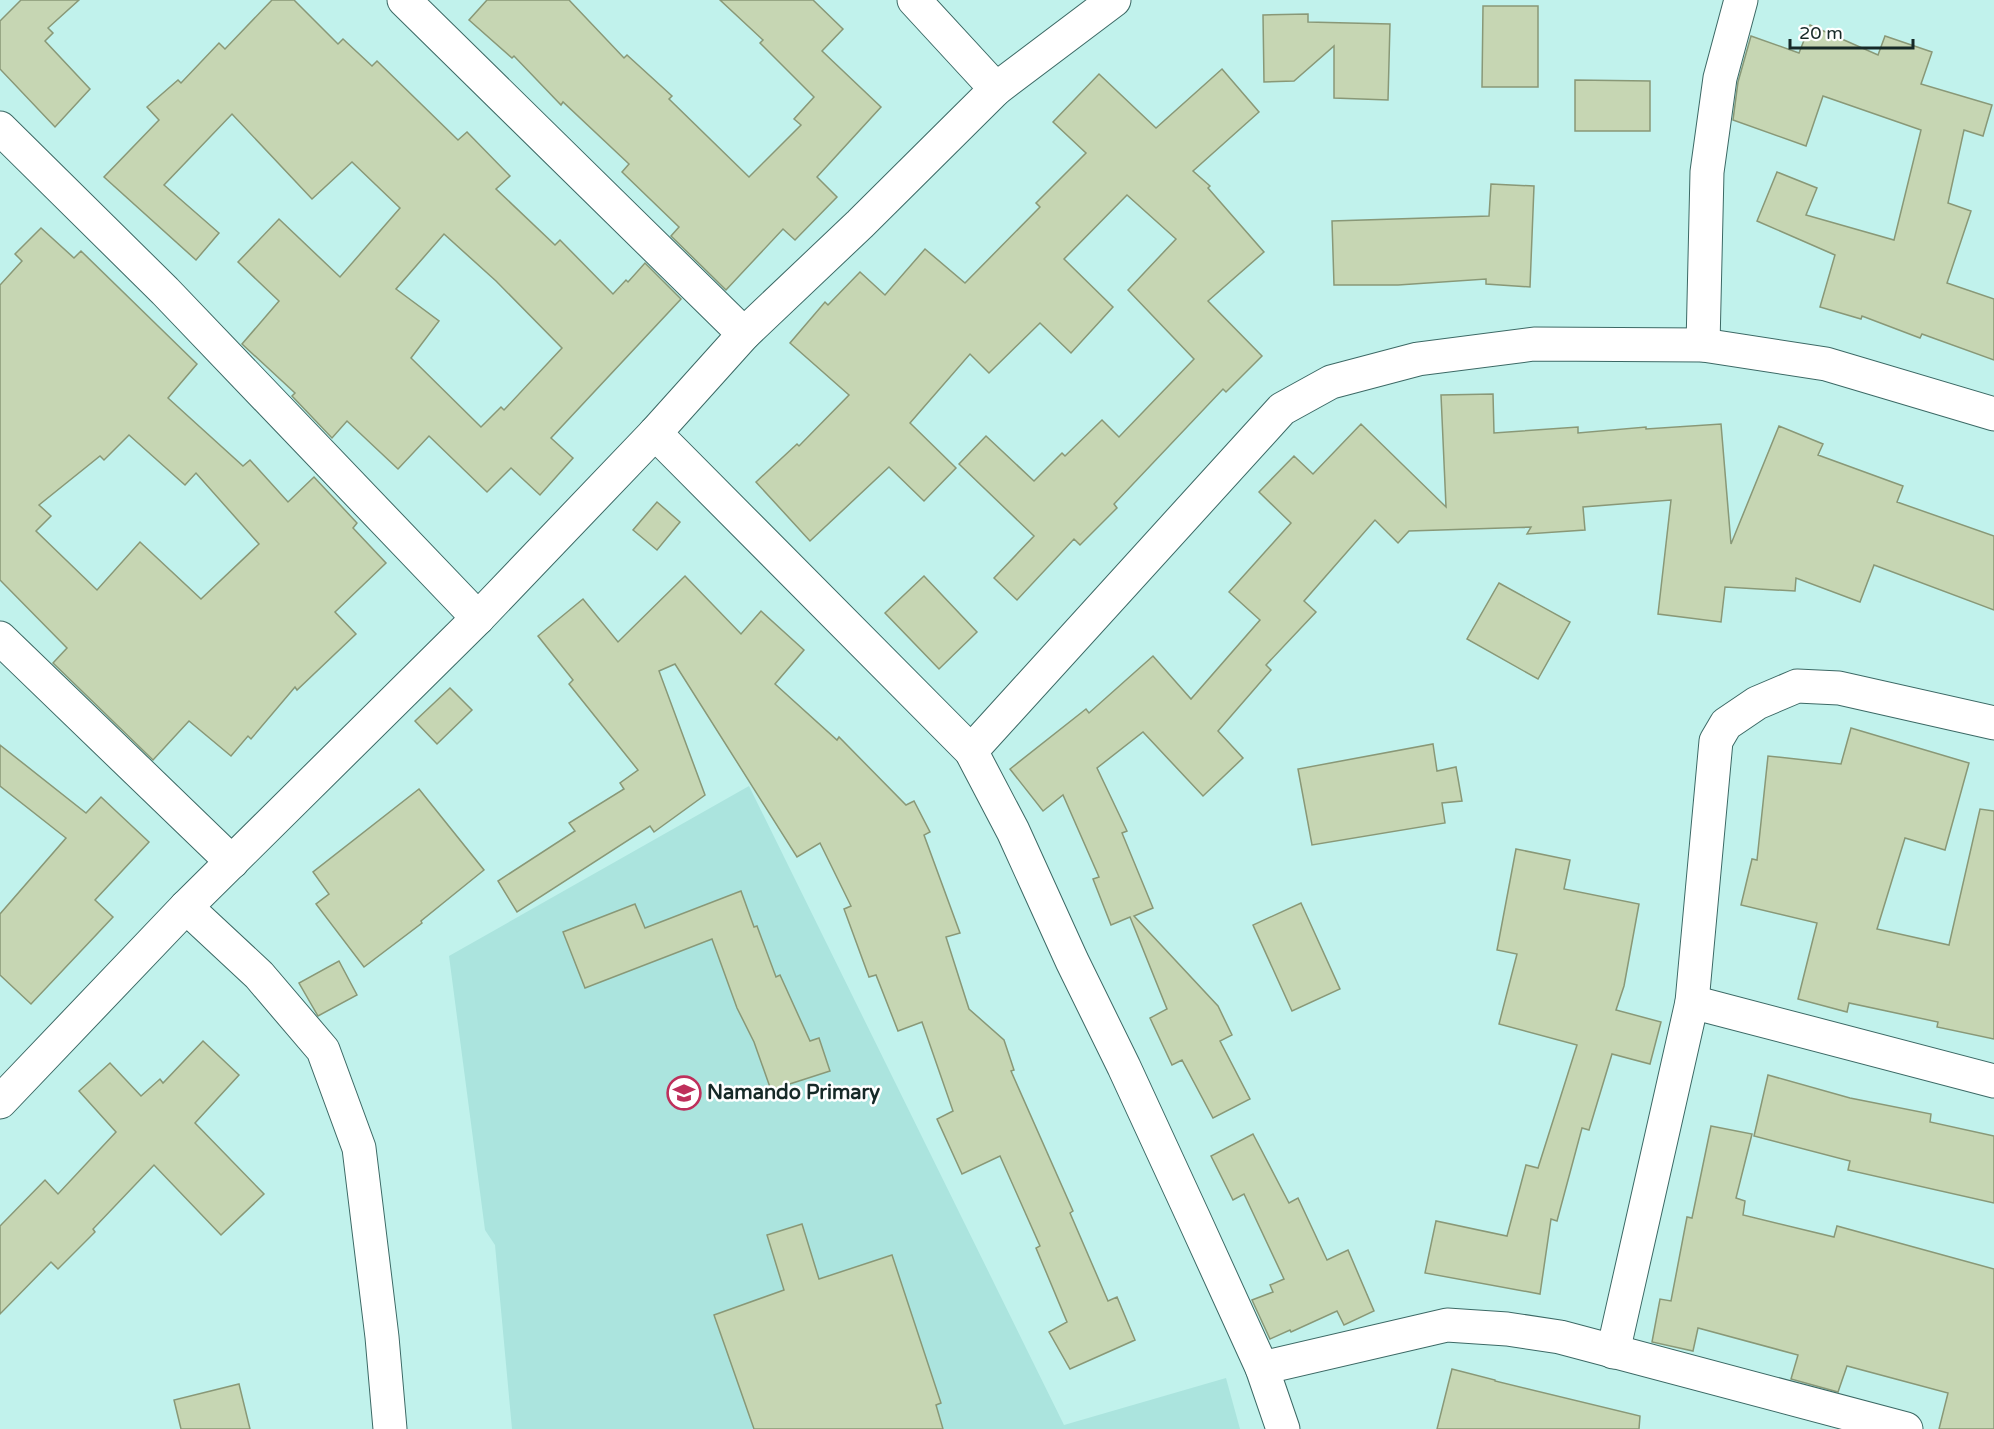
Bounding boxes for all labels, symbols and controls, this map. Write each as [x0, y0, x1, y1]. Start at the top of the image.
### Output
scale bar [1790, 12, 1913, 50]
text: 20 m [1799, 22, 1843, 44]
school or university icon: Namando Primary [666, 1075, 702, 1111]
place label: Namando Primary [707, 1081, 880, 1105]

